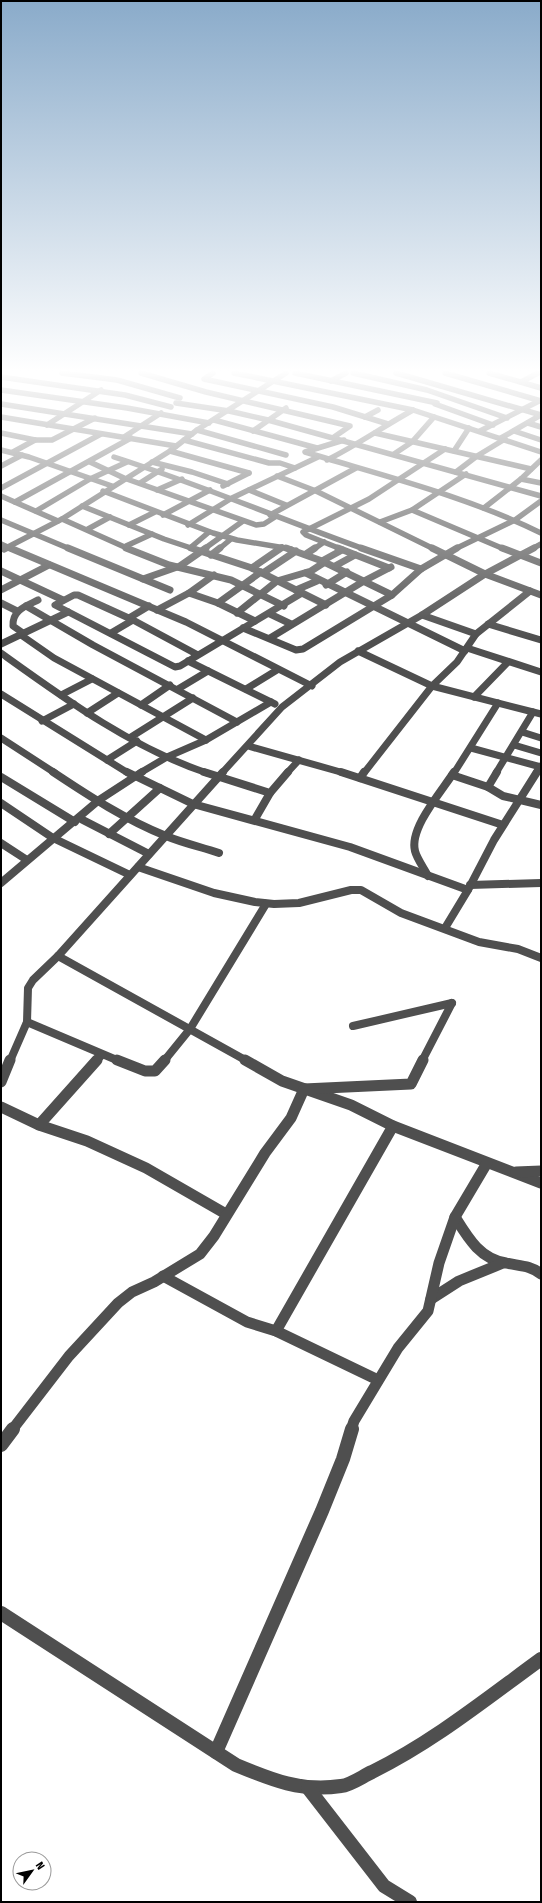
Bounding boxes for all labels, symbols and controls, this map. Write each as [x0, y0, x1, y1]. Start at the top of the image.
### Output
north arrow [12, 1851, 52, 1891]
text: N [33, 1860, 47, 1872]

